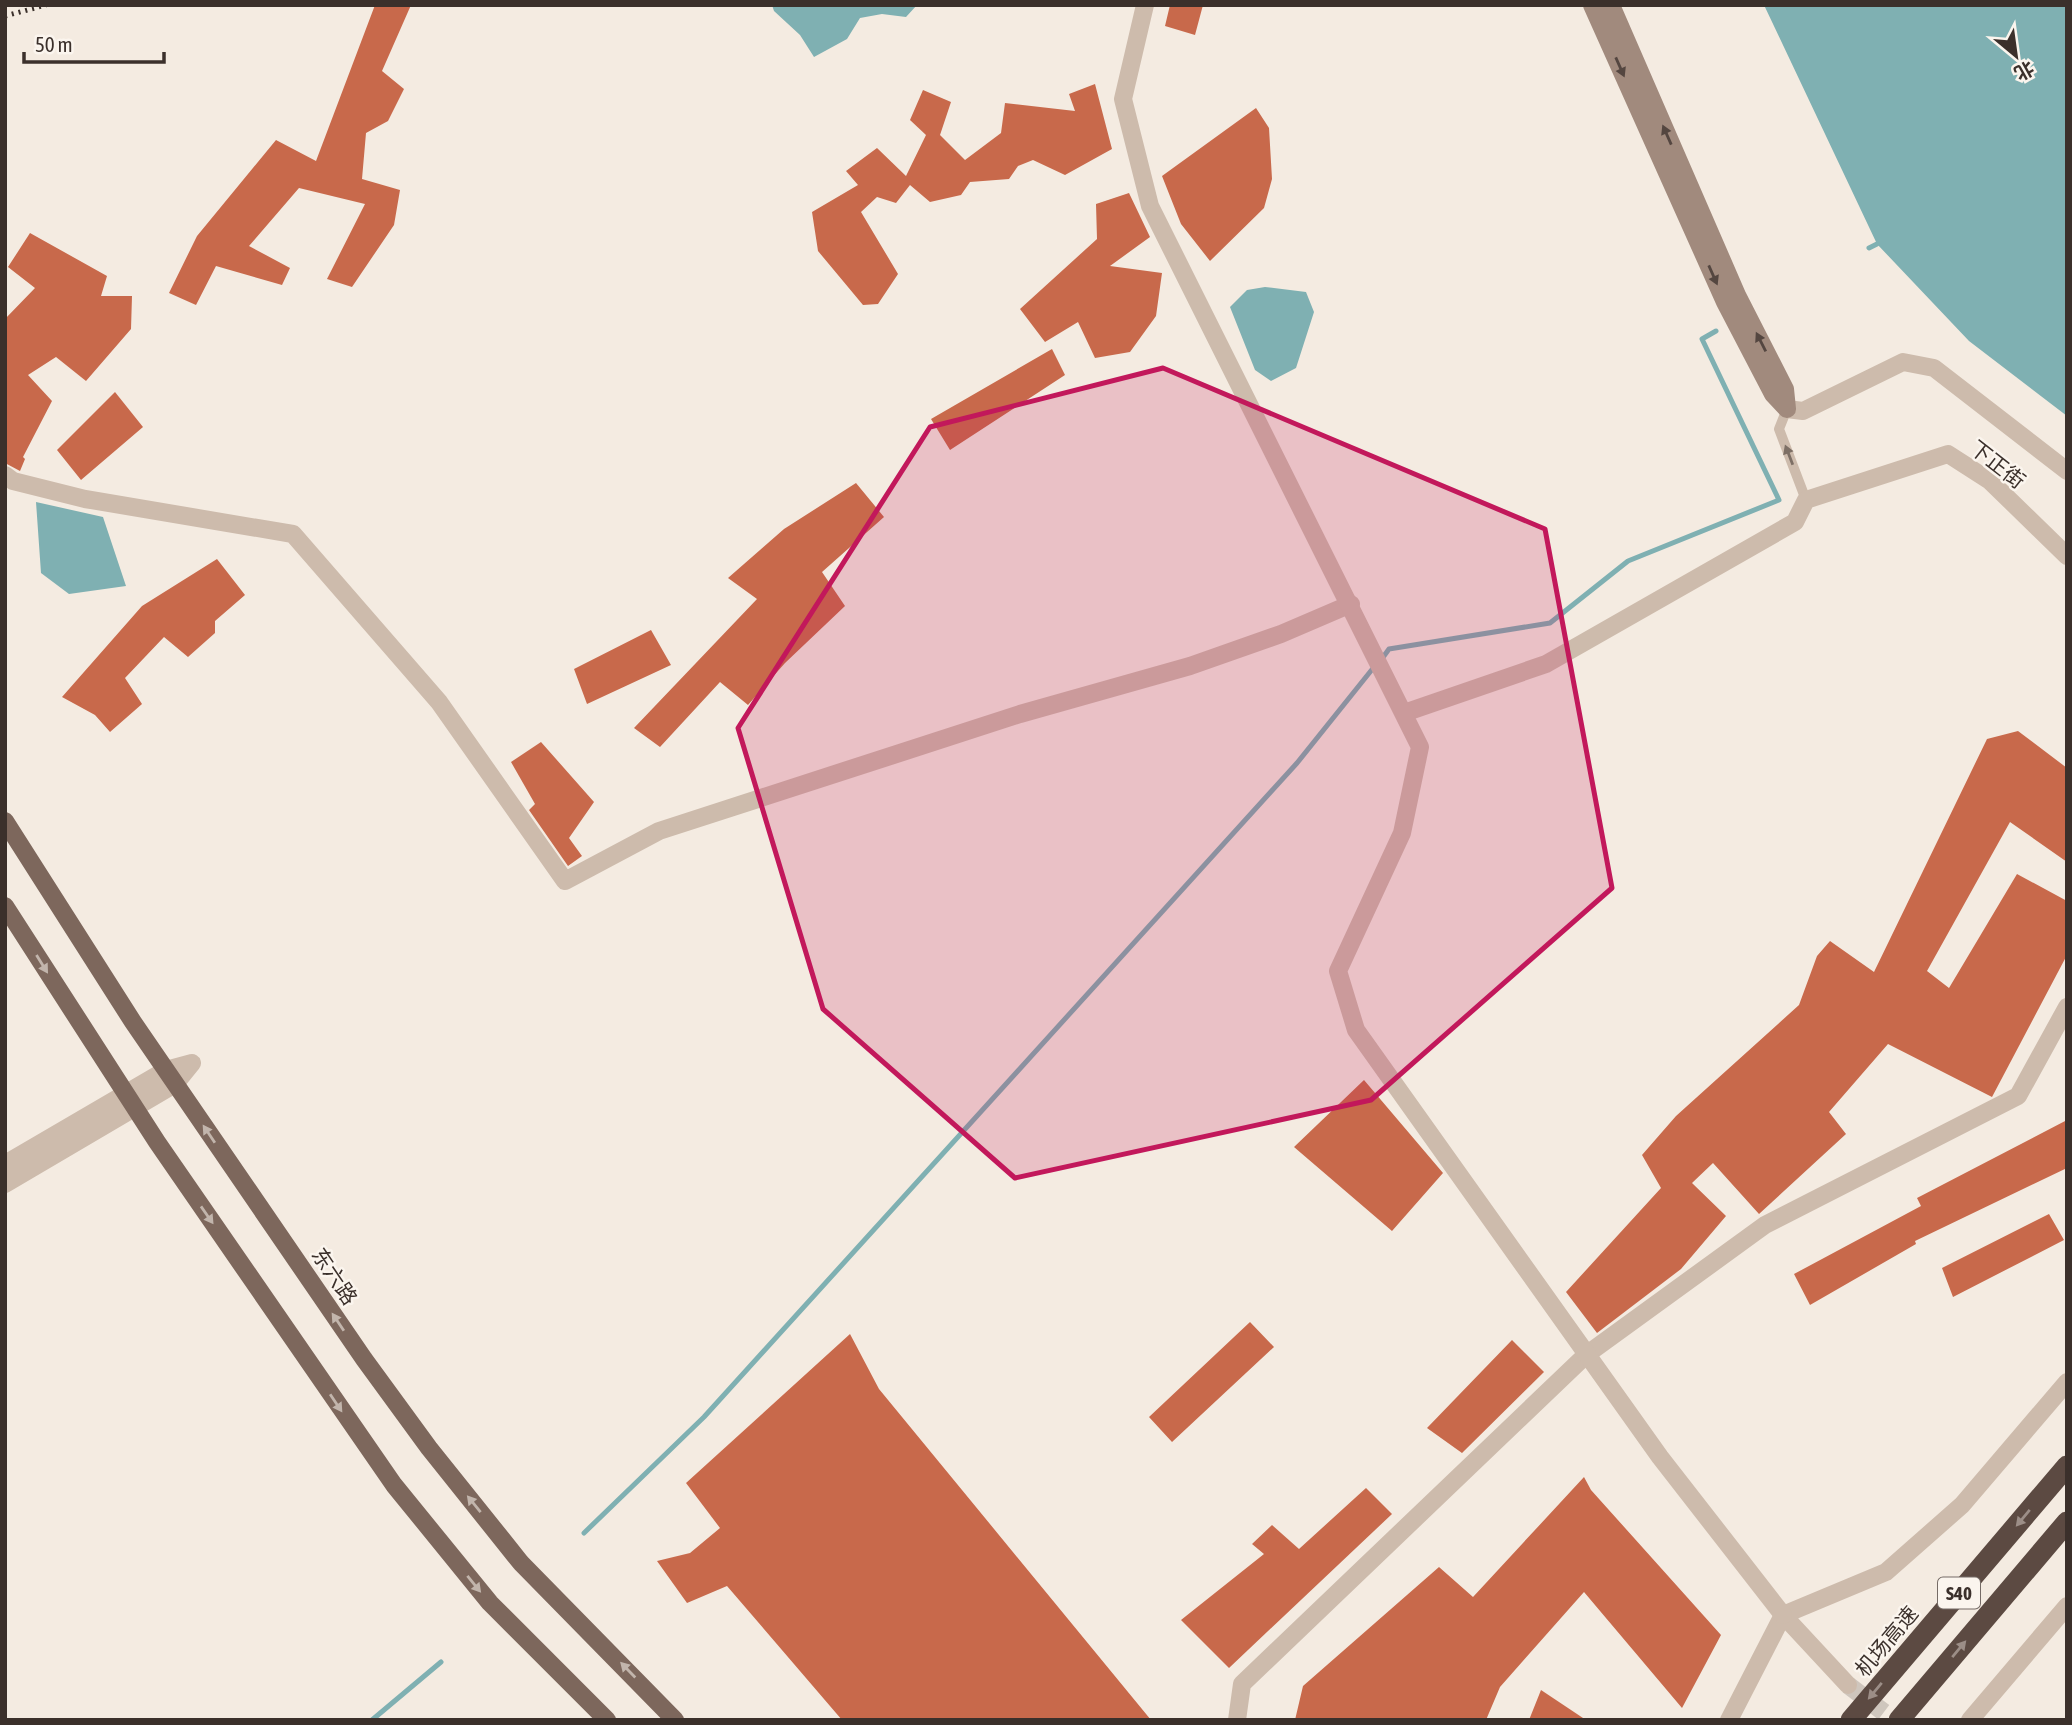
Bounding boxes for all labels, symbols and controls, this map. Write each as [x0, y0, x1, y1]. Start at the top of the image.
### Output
scale bar [24, 21, 164, 65]
north arrow [1981, 21, 2051, 91]
text: 50 m [35, 32, 73, 56]
one-way arrow [1615, 57, 1626, 78]
text: 北 [2011, 57, 2038, 85]
one-way arrow [1661, 124, 1672, 145]
one-way arrow [1707, 265, 1719, 285]
one-way arrow [1755, 332, 1767, 352]
street label: 下正街 [1966, 435, 2030, 493]
one-way arrow [1784, 444, 1795, 465]
one-way arrow [35, 954, 48, 973]
one-way arrow [202, 1125, 216, 1143]
one-way arrow [201, 1205, 214, 1225]
street label: 东六路 [307, 1243, 363, 1309]
one-way arrow [332, 1312, 345, 1331]
one-way arrow [329, 1394, 343, 1412]
one-way arrow [466, 1495, 481, 1513]
one-way arrow [2016, 1509, 2031, 1526]
one-way arrow [466, 1575, 481, 1592]
road number: S40 [1938, 1578, 1980, 1609]
street label: 机场高速 [1850, 1601, 1922, 1681]
one-way arrow [1951, 1640, 1967, 1658]
one-way arrow [621, 1662, 637, 1679]
one-way arrow [1867, 1682, 1883, 1700]

